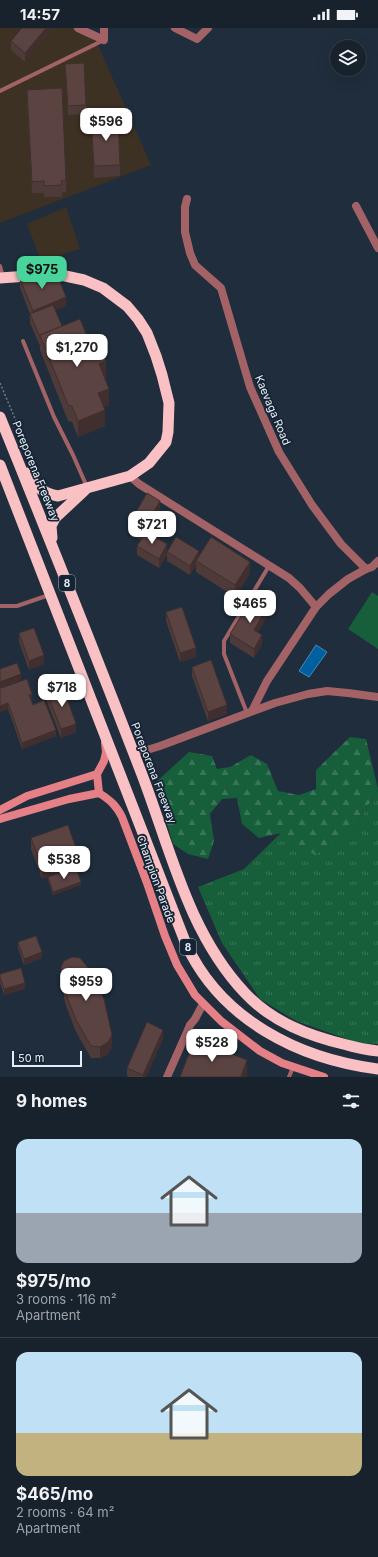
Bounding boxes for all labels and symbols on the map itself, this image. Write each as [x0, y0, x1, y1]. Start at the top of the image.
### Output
pin: $596 [82, 108, 130, 142]
pin: $975 [18, 256, 66, 290]
pin: $1,270 [44, 334, 110, 368]
street label: Kaevaga Road [252, 373, 294, 447]
street label: Poreporena Freeway [9, 419, 63, 523]
pin: $721 [128, 511, 176, 545]
road number: 8 [59, 575, 75, 591]
pin: $465 [226, 590, 274, 624]
pin: $718 [38, 674, 86, 708]
street label: Poreporena Freeway [128, 720, 180, 826]
street label: Champion Parade [134, 833, 178, 925]
pin: $538 [40, 846, 88, 880]
road number: 8 [180, 939, 196, 955]
pin: $959 [62, 968, 110, 1002]
pin: $528 [188, 1029, 236, 1063]
scale bar [12, 1049, 82, 1068]

